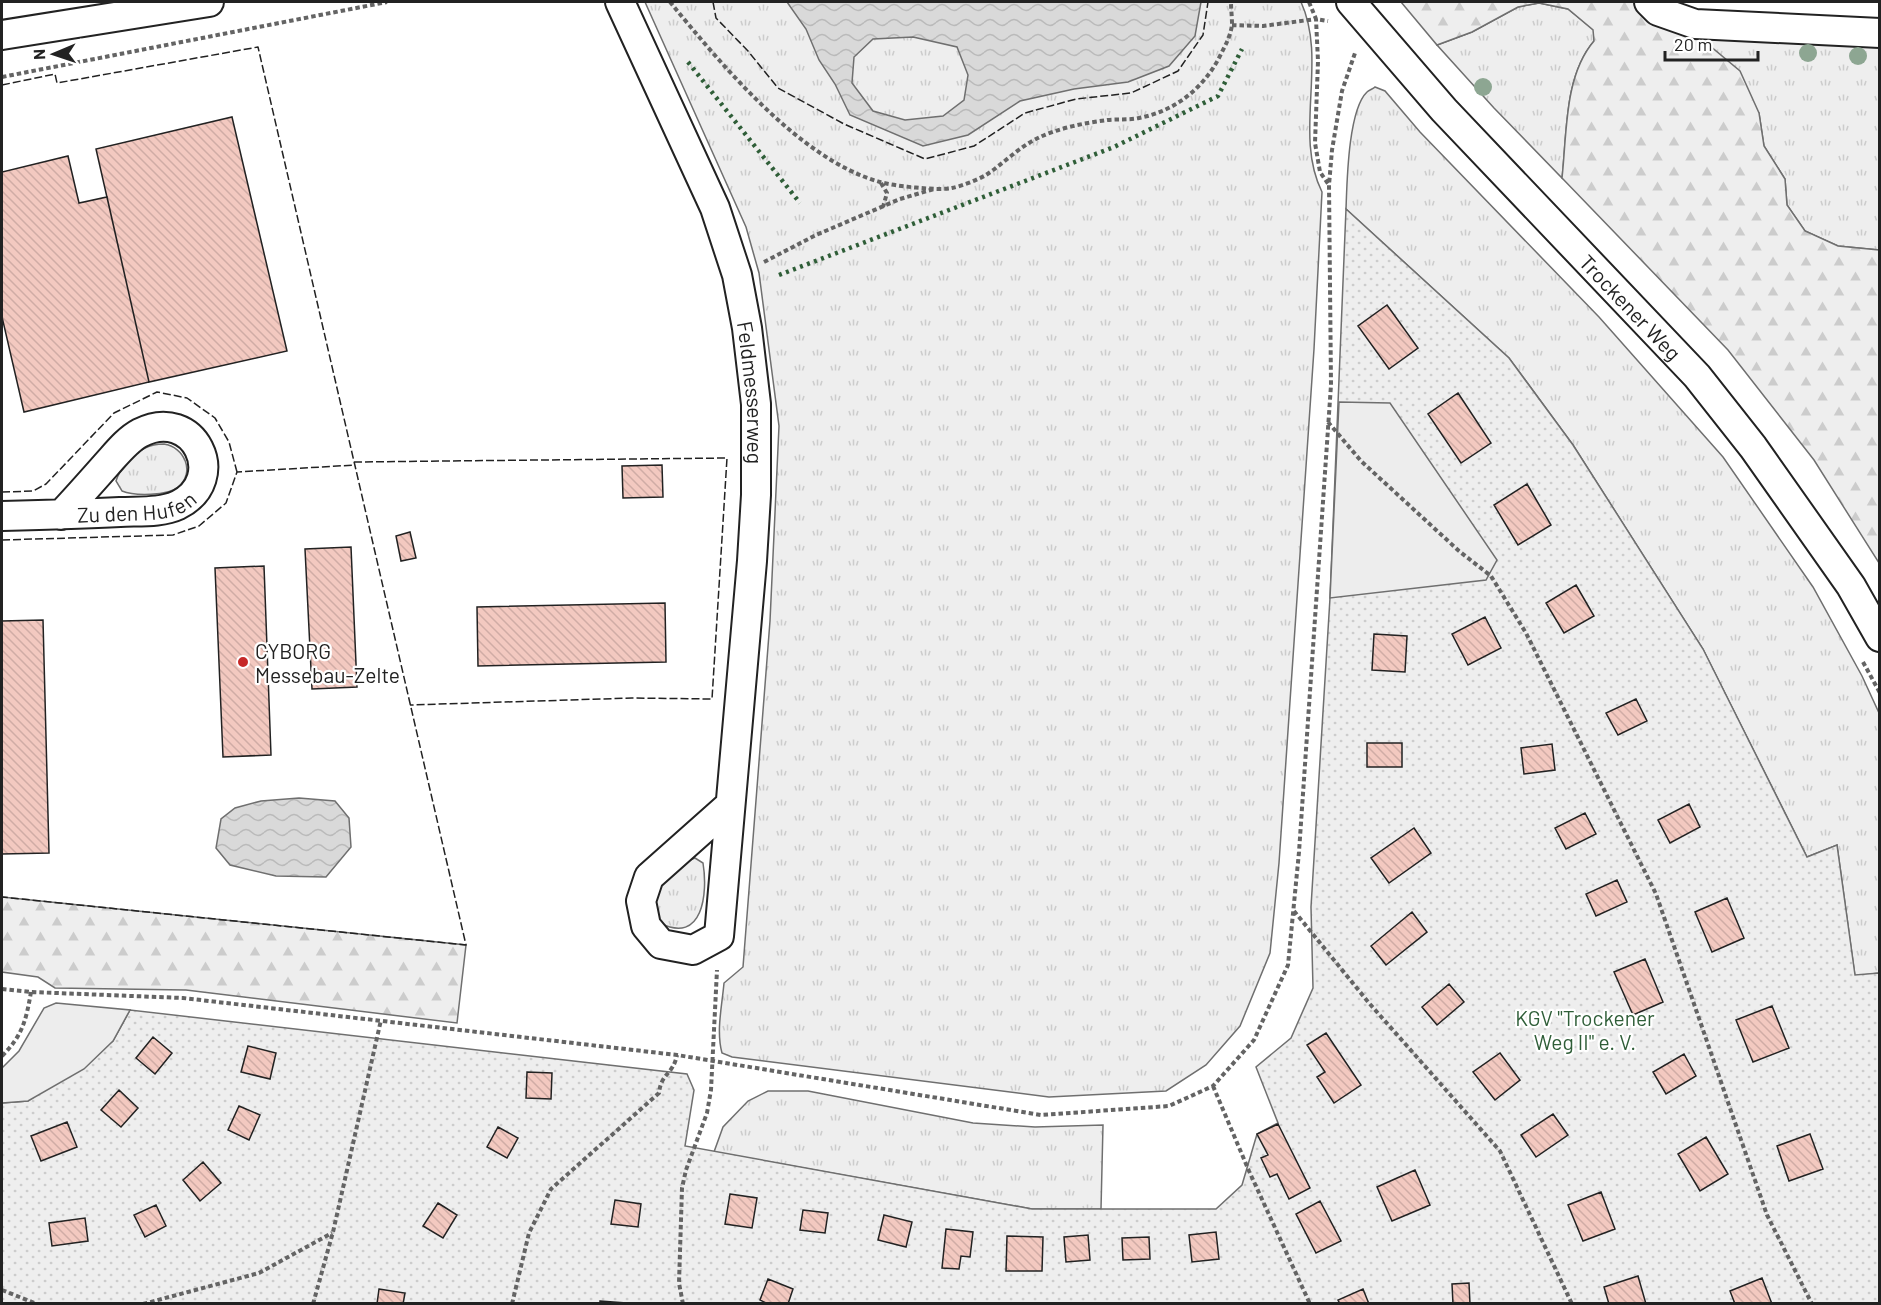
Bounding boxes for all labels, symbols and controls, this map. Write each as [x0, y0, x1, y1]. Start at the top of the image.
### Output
north arrow [24, 24, 84, 84]
scale bar [1665, 24, 1758, 62]
text: 20 m [1674, 33, 1712, 55]
text: N [29, 49, 48, 60]
street label: Trockener Weg [1575, 249, 1687, 365]
street label: Feldmesserweg [733, 319, 769, 464]
street label: Zu den Hufen [77, 485, 201, 526]
place label: CYBORG Messebau-Zelte [255, 638, 400, 687]
marker: CYBORG Messebau-Zelte [236, 655, 250, 669]
park label: KGV "Trockener Weg II" e. V. [1515, 1005, 1655, 1054]

